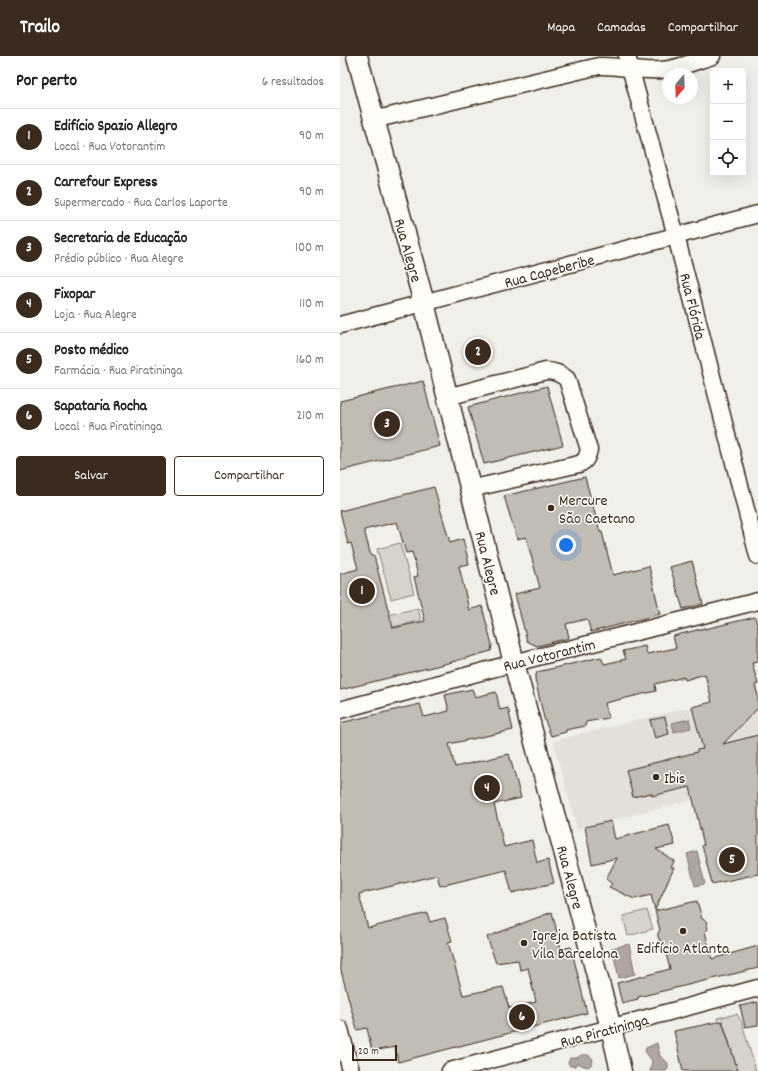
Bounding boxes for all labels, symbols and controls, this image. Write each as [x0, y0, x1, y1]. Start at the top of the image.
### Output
text: Trailo [20, 15, 60, 42]
text: Mapa [547, 18, 575, 38]
text: Camadas [597, 18, 646, 38]
text: Compartilhar [668, 18, 738, 38]
north arrow [662, 68, 698, 104]
map controls [710, 68, 746, 176]
button: + [710, 68, 746, 104]
text: Por perto [16, 70, 77, 94]
text: 6 resultados [262, 73, 324, 92]
button: − [710, 104, 746, 140]
text: Edifício Spazio Allegro [54, 116, 177, 138]
text: 1 [28, 127, 30, 146]
text: 90 m [299, 127, 324, 146]
text: Local · Rua Votorantim [54, 138, 165, 157]
button: locate [710, 140, 746, 176]
text: Carrefour Express [54, 172, 158, 194]
text: 2 [26, 183, 32, 202]
text: 90 m [299, 183, 324, 202]
text: Supermercado · Rua Carlos Laporte [54, 194, 228, 213]
street label: Rua Alegre [387, 216, 427, 285]
text: Secretaria de Educação [54, 228, 187, 250]
text: 3 [26, 239, 32, 258]
text: 100 m [295, 239, 324, 258]
street label: Rua Capeberibe [502, 249, 597, 295]
text: Prédio público · Rua Alegre [54, 250, 183, 269]
street label: Rua Flórida [672, 271, 711, 343]
text: Fixopar [54, 284, 95, 306]
text: 4 [26, 295, 32, 314]
text: 110 m [299, 295, 324, 314]
text: Loja · Rua Alegre [54, 306, 137, 325]
pin: 2 [465, 337, 491, 367]
text: Posto médico [54, 340, 129, 362]
text: 5 [26, 351, 32, 370]
text: 160 m [296, 351, 324, 370]
text: Farmácia · Rua Piratininga [54, 362, 182, 381]
text: Sapataria Rocha [54, 396, 147, 418]
text: 6 [26, 407, 32, 426]
text: 210 m [296, 407, 324, 426]
pin: 3 [374, 409, 400, 439]
text: Local · Rua Piratininga [54, 418, 162, 437]
button: Salvar [16, 456, 166, 496]
button: Compartilhar [174, 456, 324, 496]
place label: Mercure São Caetano [559, 490, 635, 531]
marker: Mercure São Caetano [546, 503, 556, 513]
street label: Rua Alegre [468, 529, 506, 598]
your location [556, 535, 576, 555]
pin: 1 [349, 576, 375, 606]
street label: Rua Votorantim [501, 634, 598, 679]
place label: Ibis [664, 768, 686, 791]
marker: Ibis [651, 772, 661, 782]
pin: 4 [474, 773, 500, 803]
street label: Rua Alegre [549, 843, 588, 912]
pin: 5 [719, 845, 745, 875]
place label: Igreja Batista Vila Barcelona [532, 925, 618, 966]
marker: Edifício Atlanta [678, 926, 688, 936]
marker: Igreja Batista Vila Barcelona [519, 938, 529, 948]
place label: Edifício Atlanta [636, 938, 730, 961]
pin: 6 [509, 1002, 535, 1032]
street label: Rua Piratininga [558, 1009, 652, 1055]
scale bar [352, 1043, 397, 1062]
text: 20 m [358, 1044, 379, 1060]

